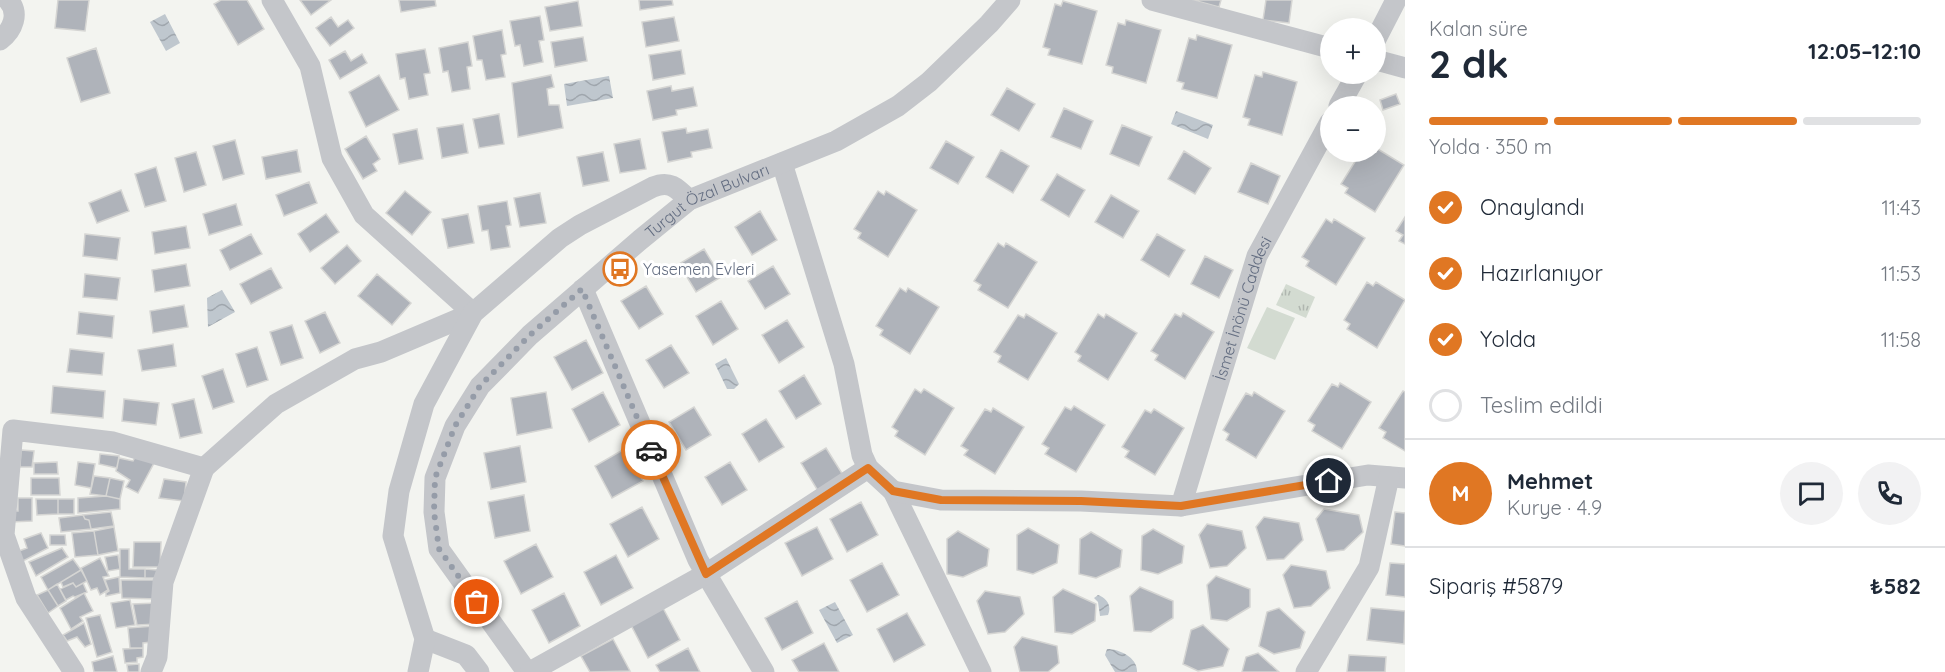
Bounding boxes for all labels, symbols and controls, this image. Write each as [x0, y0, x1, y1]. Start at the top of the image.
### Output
text: Kalan süre [1429, 16, 1528, 41]
map controls [1320, 18, 1386, 162]
button: + [1320, 18, 1386, 84]
text: 12:05–12:10 [1808, 37, 1921, 65]
text: 2 dk [1429, 39, 1509, 88]
button: − [1320, 96, 1386, 162]
text: Yolda · 350 m [1429, 134, 1552, 159]
street label: Turgut Özal Bulvarı [641, 159, 772, 242]
icon: check [1429, 191, 1462, 224]
text: Onaylandı [1480, 193, 1585, 221]
text: 11:43 [1881, 195, 1921, 220]
street label: İsmet İnönü Caddesi [1210, 233, 1276, 383]
bus stop icon: Yasemen Evleri [602, 251, 638, 287]
icon: check [1429, 257, 1462, 290]
place label: Yasemen Evleri [643, 259, 754, 279]
text: Hazırlanıyor [1480, 259, 1603, 287]
text: 11:53 [1881, 261, 1921, 286]
icon: check [1429, 323, 1462, 356]
text: Yolda [1480, 325, 1536, 353]
text: 11:58 [1881, 327, 1921, 352]
text: Teslim edildi [1480, 391, 1603, 419]
courier [621, 420, 681, 480]
icon: car [635, 434, 668, 467]
pin [1303, 455, 1354, 506]
button: chat [1780, 462, 1843, 525]
button: phone [1858, 462, 1921, 525]
icon: home [1312, 464, 1345, 497]
text: Mehmet [1507, 467, 1593, 495]
text: M [1451, 479, 1470, 507]
text: Kurye · 4.9 [1507, 495, 1602, 520]
text: Sipariş #5879 [1429, 572, 1563, 600]
text: ₺582 [1870, 572, 1921, 600]
pin [451, 576, 502, 627]
icon: bag [460, 585, 493, 618]

